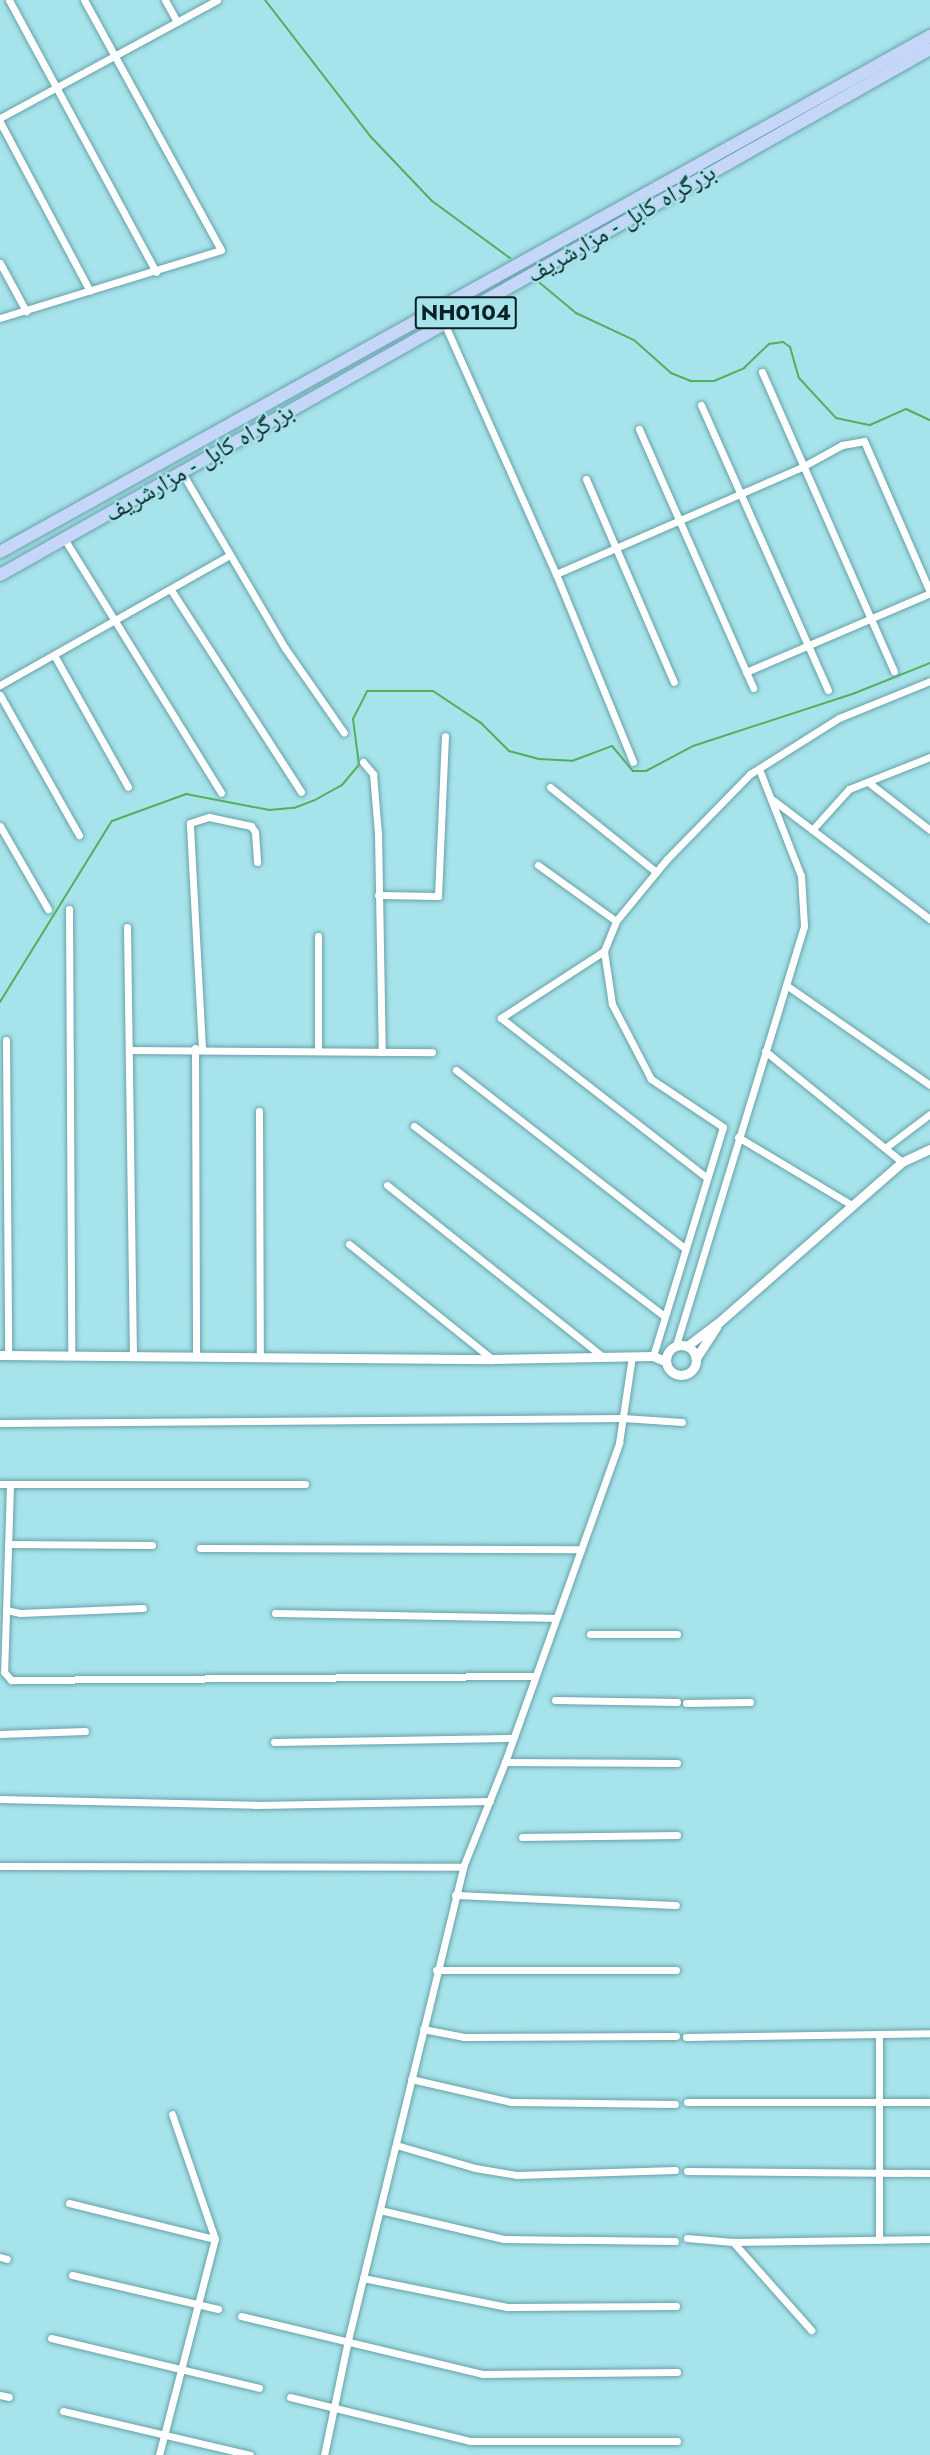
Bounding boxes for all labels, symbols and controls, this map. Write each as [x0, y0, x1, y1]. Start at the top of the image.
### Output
street label: بزرگراه کابل - مزارشریف [522, 157, 720, 289]
road number: NH0104 [414, 294, 518, 332]
street label: بزرگراه کابل - مزارشریف [100, 396, 298, 528]

